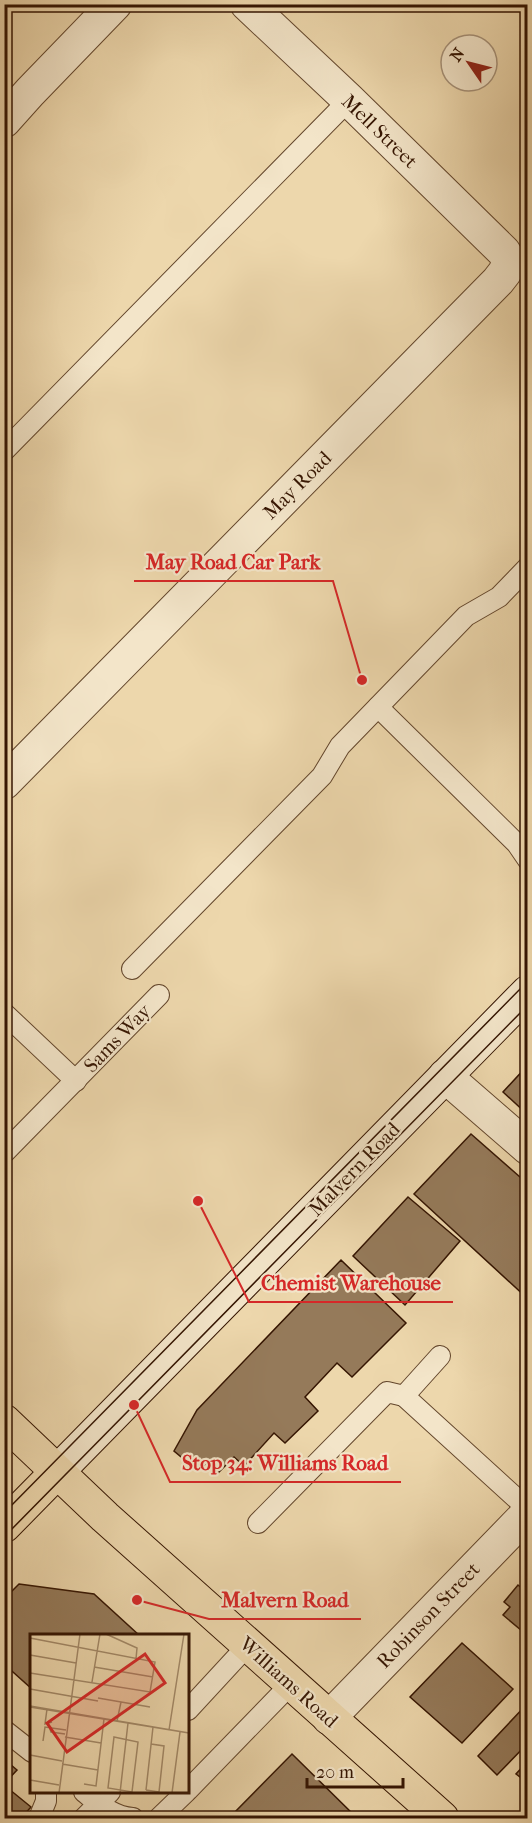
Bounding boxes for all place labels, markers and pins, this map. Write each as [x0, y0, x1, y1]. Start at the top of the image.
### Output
callout: May Road Car Park [134, 542, 333, 581]
callout: Chemist Warehouse [249, 1263, 453, 1302]
callout: Stop 34: Williams Road [170, 1443, 401, 1482]
callout: Malvern Road [209, 1580, 361, 1619]

